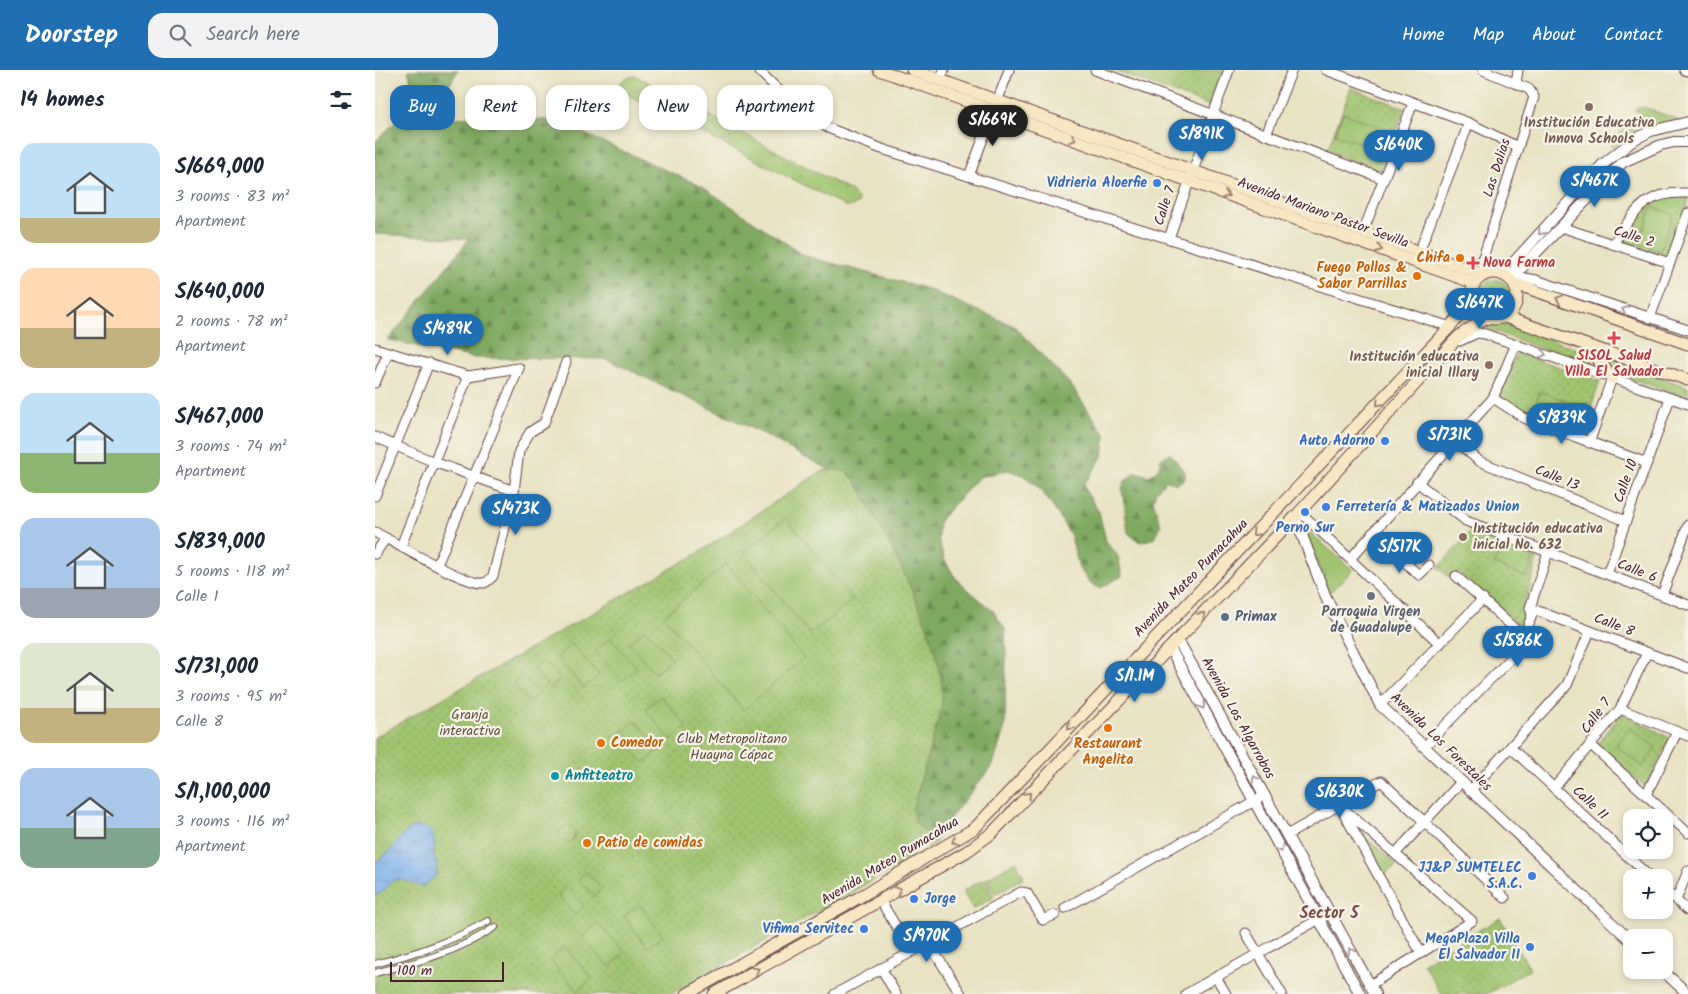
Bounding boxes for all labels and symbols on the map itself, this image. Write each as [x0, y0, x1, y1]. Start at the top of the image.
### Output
marker: Institución Educativa Innova Schools [1583, 101, 1595, 113]
pin: S/669K [952, 104, 1034, 147]
place label: Institución Educativa Innova Schools [1524, 112, 1654, 150]
pin: S/891K [1161, 118, 1243, 161]
pin: S/640K [1358, 129, 1440, 172]
one-way arrow [1068, 133, 1077, 143]
street label: Las Dalias [1477, 136, 1517, 200]
pin: S/467K [1554, 166, 1636, 208]
place label: Vidrieria Aloerfie [1047, 172, 1147, 194]
street label: Avenida Mariano Pastor Sevilla [1234, 172, 1412, 254]
marker: Vidrieria Aloerfie [1151, 177, 1163, 189]
street label: Calle 7 [1148, 183, 1182, 229]
one-way arrow [1221, 189, 1229, 199]
street label: Calle 2 [1611, 220, 1657, 254]
one-way arrow [1538, 227, 1547, 236]
one-way arrow [1374, 243, 1382, 253]
place label: Chifa [1417, 247, 1450, 269]
marker: Chifa [1454, 252, 1466, 264]
place label: Nova Farma [1483, 252, 1555, 274]
place label: Fuego Pollos & Sabor Parrillas [1316, 257, 1407, 295]
marker: Nova Farma [1467, 257, 1479, 269]
marker: Fuego Pollos & Sabor Parrillas [1411, 270, 1423, 282]
pin: S/647K [1439, 288, 1521, 330]
one-way arrow [1556, 295, 1564, 305]
one-way arrow [1621, 306, 1630, 316]
pin: S/489K [407, 314, 489, 356]
marker: SISOL Salud Villa El Salvador [1607, 331, 1621, 345]
place label: SISOL Salud Villa El Salvador [1565, 345, 1664, 383]
place label: Institución educativa inicial Illary [1349, 346, 1480, 384]
one-way arrow [1538, 348, 1547, 358]
marker: Institución educativa inicial Illary [1483, 359, 1495, 371]
one-way arrow [1376, 397, 1385, 406]
pin: S/839K [1521, 402, 1603, 445]
pin: S/731K [1409, 420, 1491, 462]
place label: Auto Adorno [1299, 430, 1376, 452]
marker: Auto Adorno [1379, 435, 1391, 447]
street label: Calle 10 [1608, 456, 1644, 506]
street label: Calle 13 [1531, 459, 1583, 497]
pin: S/473K [475, 494, 557, 536]
place label: Ferretería & Matizados Union [1336, 496, 1520, 518]
marker: Ferretería & Matizados Union [1320, 501, 1332, 513]
marker: Perno Sur [1299, 506, 1311, 518]
street label: Avenida Mateo Pumacahua [1128, 514, 1254, 642]
place label: Perno Sur [1276, 517, 1335, 539]
place label: Institución educativa inicial No. 632 [1473, 518, 1603, 556]
one-way arrow [1252, 528, 1261, 537]
marker: Institución educativa inicial No. 632 [1457, 531, 1469, 543]
pin: S/517K [1359, 532, 1441, 574]
street label: Calle 6 [1614, 553, 1660, 589]
marker: Parroquia Virgen de Guadalupe [1365, 590, 1377, 602]
place label: Parroquia Virgen de Guadalupe [1321, 601, 1421, 639]
place label: Primax [1235, 606, 1277, 628]
street label: Calle 8 [1590, 607, 1638, 643]
marker: Primax [1219, 611, 1231, 623]
one-way arrow [1196, 612, 1205, 621]
pin: S/586K [1477, 626, 1559, 668]
street label: Avenida Los Algarrobos [1195, 653, 1281, 783]
pin: S/1.1M [1094, 660, 1176, 703]
street label: Avenida Los Forestales [1385, 687, 1497, 797]
street label: Calle 7 [1575, 693, 1617, 739]
one-way arrow [1196, 701, 1206, 710]
park label: Granja interactiva [439, 704, 501, 742]
one-way arrow [1067, 722, 1076, 731]
marker: Restaurant Angelita [1102, 722, 1114, 734]
park label: Club Metropolitano Huayna Cápac [677, 728, 787, 766]
place label: Comedor [611, 732, 664, 754]
place label: Restaurant Angelita [1074, 733, 1143, 771]
marker: Comedor [595, 737, 607, 749]
place label: Anfitteatro [565, 765, 634, 787]
marker: Anfitteatro [549, 770, 561, 782]
one-way arrow [1252, 775, 1262, 784]
pin: S/630K [1299, 776, 1381, 819]
street label: Calle 11 [1567, 780, 1613, 826]
one-way arrow [1022, 792, 1031, 801]
street label: Avenida Mateo Pumacahua [817, 811, 963, 911]
place label: Patio de comidas [597, 832, 703, 854]
one-way arrow [952, 835, 961, 845]
marker: Patio de comidas [581, 837, 593, 849]
one-way arrow [1274, 843, 1284, 852]
place label: JJ&P SUMTELEC S.A.C. [1418, 857, 1522, 895]
marker: JJ&P SUMTELEC S.A.C. [1526, 870, 1538, 882]
one-way arrow [893, 886, 902, 896]
place label: Jorge [924, 888, 956, 910]
marker: Jorge [908, 893, 920, 905]
district label: Sector 5 [1299, 901, 1360, 926]
place label: Vifima Servitec [762, 918, 854, 940]
pin: S/970K [886, 920, 968, 963]
marker: Vifima Servitec [858, 923, 870, 935]
place label: MegaPlaza Villa El Salvador II [1425, 928, 1520, 966]
marker: MegaPlaza Villa El Salvador II [1524, 941, 1536, 953]
one-way arrow [1347, 948, 1357, 957]
scale bar [390, 959, 504, 982]
one-way arrow [751, 966, 760, 976]

